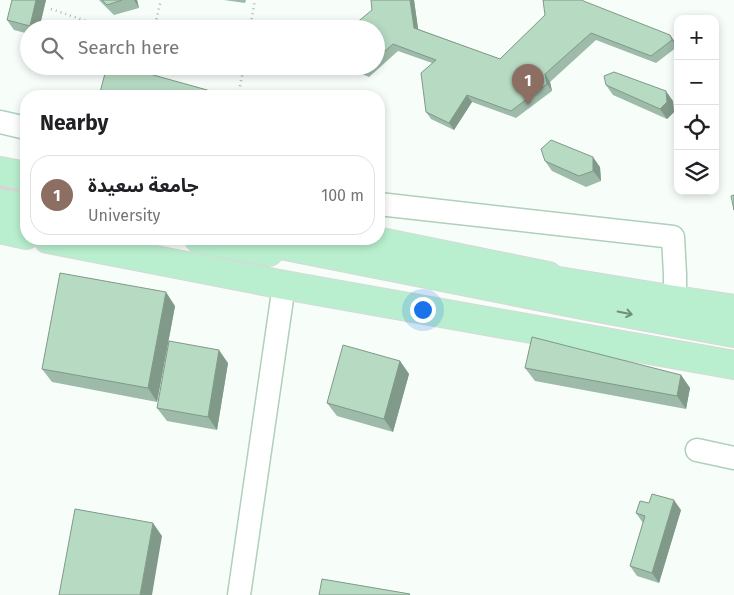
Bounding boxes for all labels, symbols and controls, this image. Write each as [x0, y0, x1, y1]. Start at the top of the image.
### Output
map controls [674, 15, 719, 195]
button: + [674, 15, 719, 60]
search box [20, 20, 385, 75]
icon: search [38, 34, 66, 62]
text: Search here [78, 36, 179, 59]
button: − [674, 60, 719, 105]
pin: 1 [512, 64, 544, 105]
button: locate [674, 105, 719, 150]
text: Nearby [40, 110, 108, 136]
button: layers [674, 150, 719, 195]
text: جامعة سعيدة [88, 174, 199, 197]
text: 1 [53, 186, 61, 205]
text: 100 m [321, 186, 364, 205]
text: University [88, 206, 161, 225]
your location [410, 297, 436, 323]
one-way arrow [617, 308, 633, 318]

